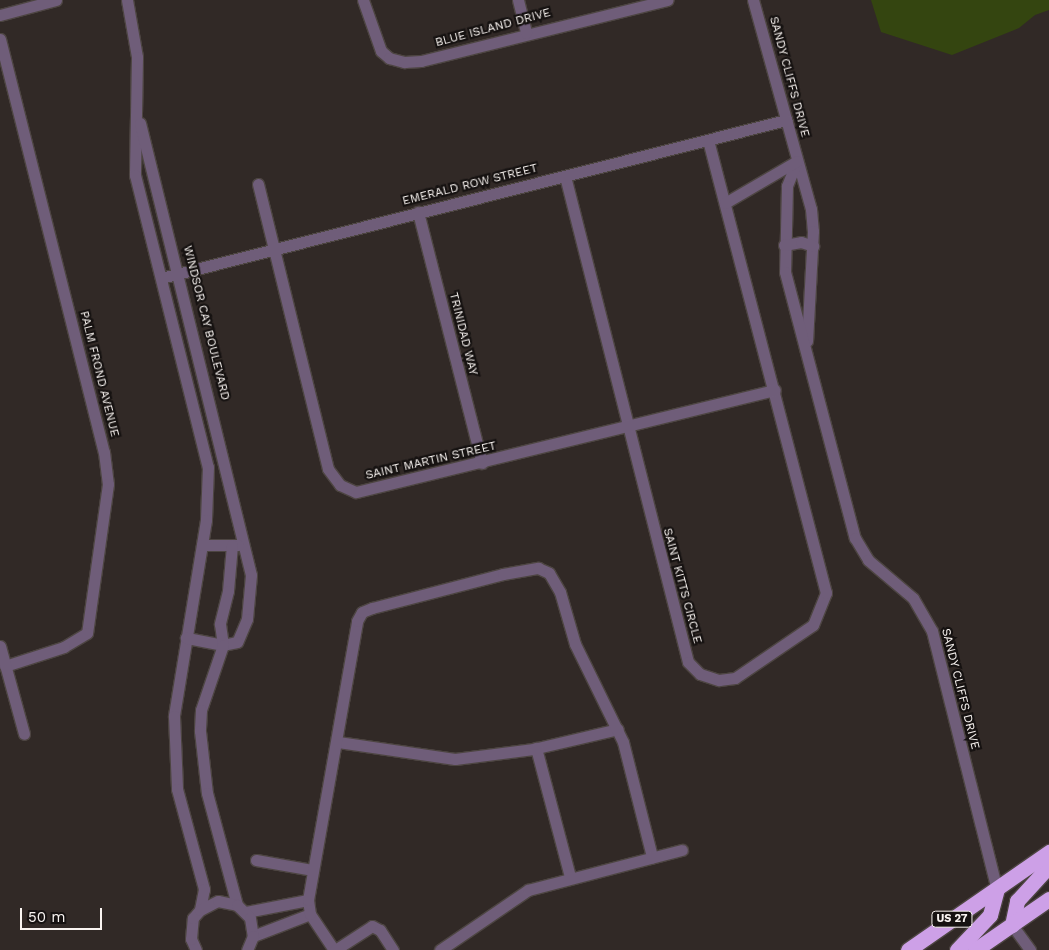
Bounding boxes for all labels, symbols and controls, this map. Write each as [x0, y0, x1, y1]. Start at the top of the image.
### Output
street label: BLUE ISLAND DRIVE [434, 6, 552, 50]
street label: SANDY CLIFFS DRIVE [766, 15, 812, 139]
street label: EMERALD ROW STREET [401, 161, 539, 209]
street label: WINDSOR CAY BOULEVARD [180, 244, 232, 402]
street label: TRINIDAD WAY [446, 291, 480, 377]
street label: PALM FROND AVENUE [76, 309, 122, 439]
street label: SAINT MARTIN STREET [364, 439, 498, 483]
street label: SAINT KITTS CIRCLE [660, 527, 704, 645]
street label: SANDY CLIFFS DRIVE [938, 627, 982, 751]
scale bar [22, 898, 105, 930]
text: 50 m [28, 908, 65, 926]
road number: US 27 [931, 911, 973, 928]

